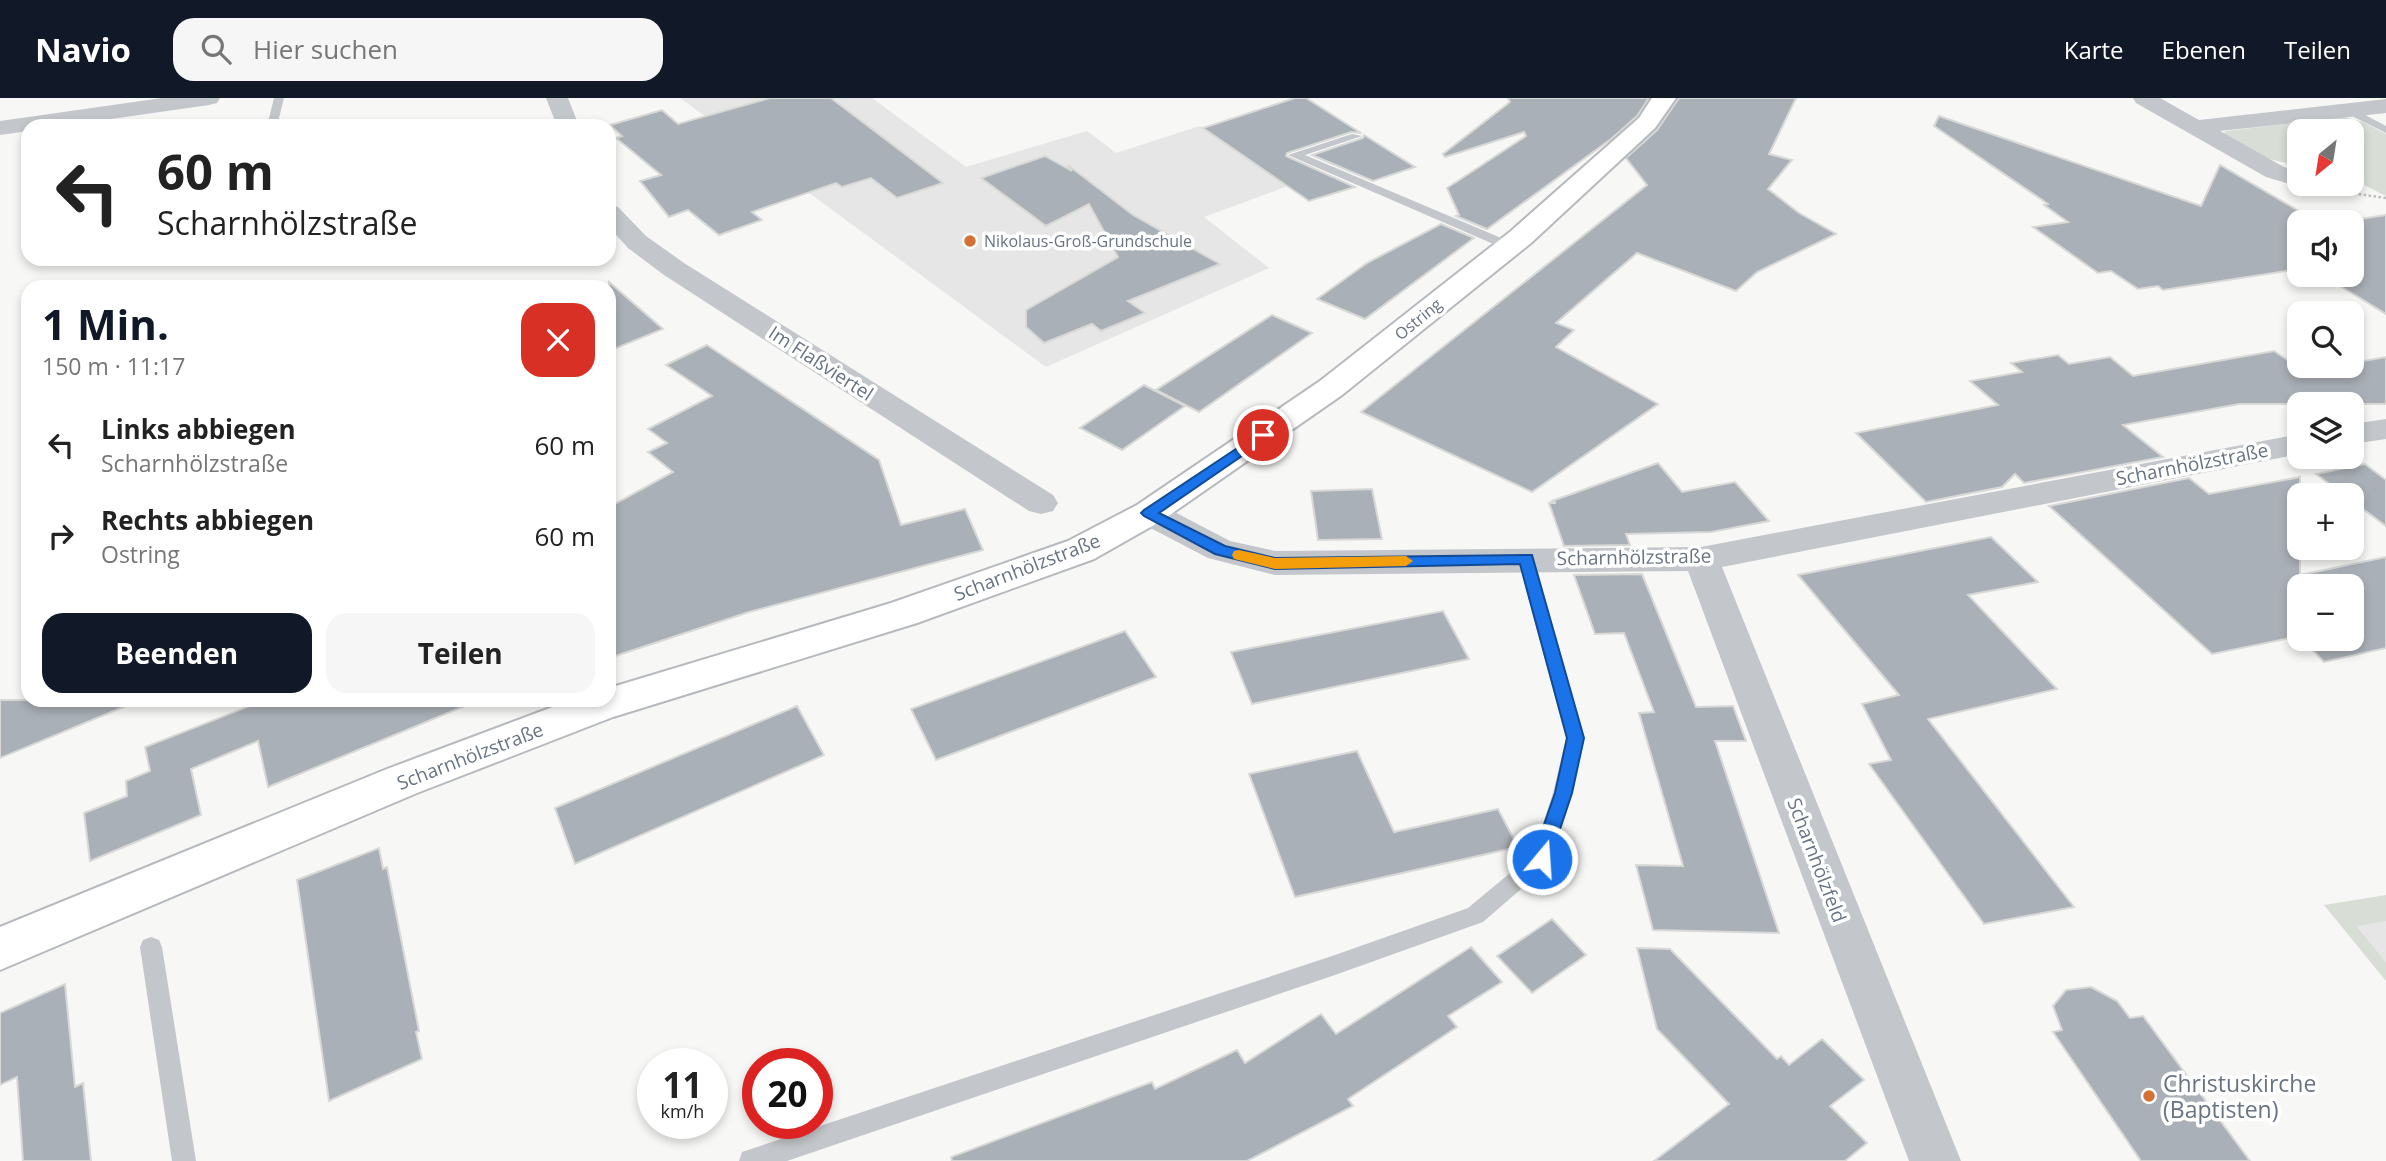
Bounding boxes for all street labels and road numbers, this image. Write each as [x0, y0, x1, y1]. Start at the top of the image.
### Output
street label: Ostring [1390, 293, 1446, 345]
street label: Im Flaßviertel [764, 319, 878, 407]
street label: Scharnhölzstraße [2114, 436, 2270, 492]
street label: Scharnhölzstraße [950, 527, 1104, 607]
street label: Scharnhölzstraße [1556, 543, 1712, 571]
street label: Scharnhölzstraße [393, 716, 547, 796]
street label: Scharnhölzfeld [1781, 794, 1853, 926]

